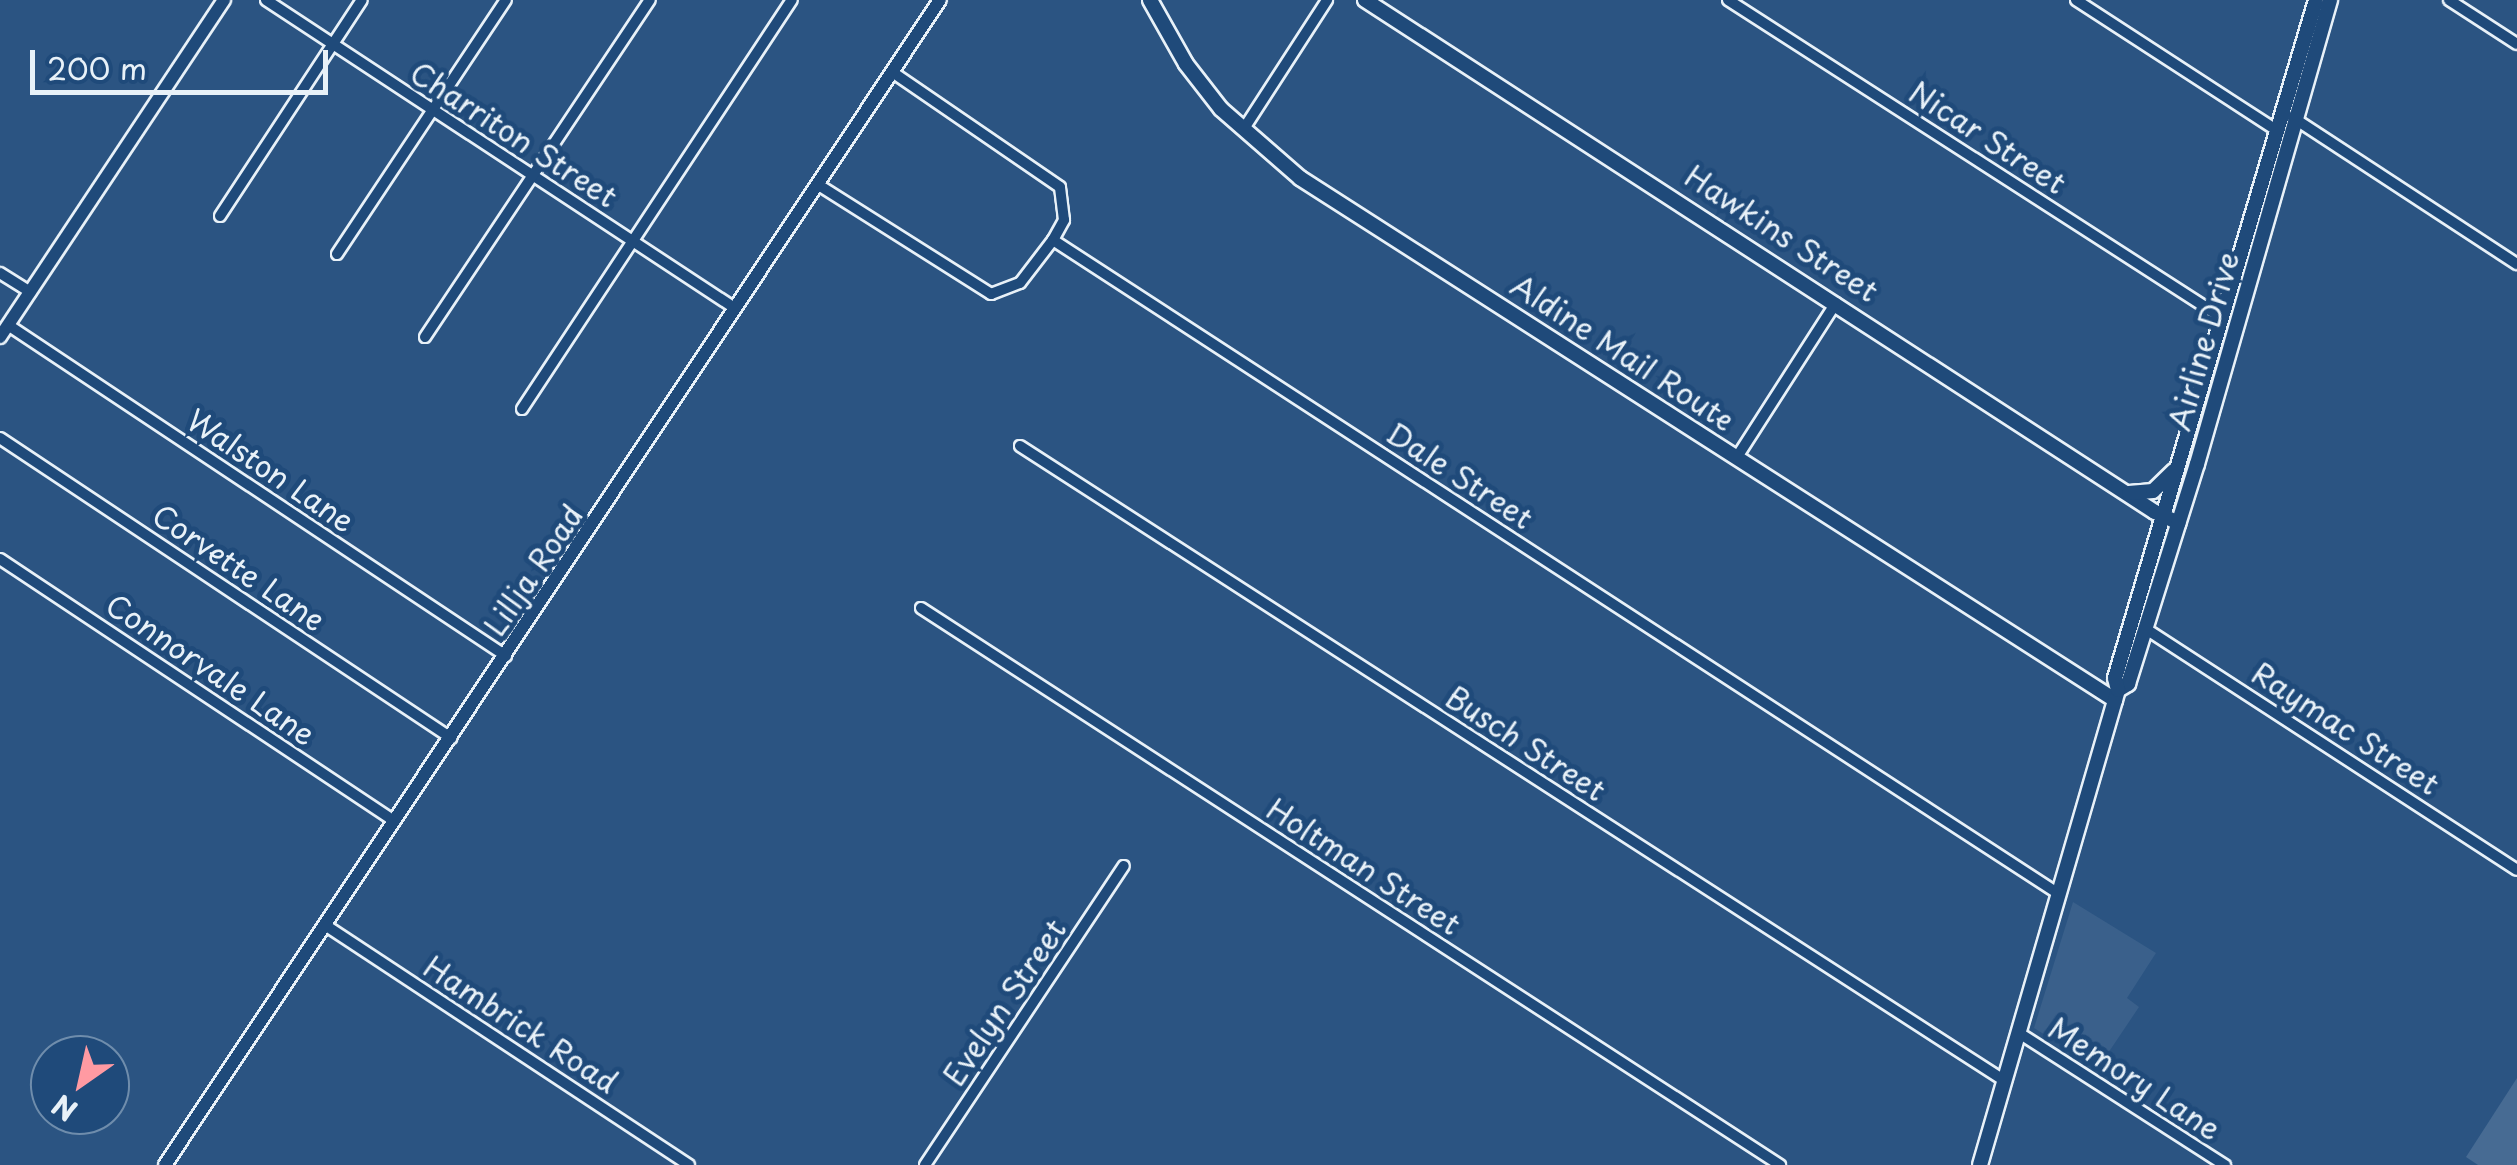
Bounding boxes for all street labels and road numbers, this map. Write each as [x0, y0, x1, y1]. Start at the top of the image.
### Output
street label: Charriton Street [404, 54, 624, 214]
street label: Nicar Street [1903, 73, 2073, 201]
street label: Hawkins Street [1679, 157, 1885, 309]
street label: Airline Drive [2160, 247, 2246, 435]
street label: Aldine Mail Route [1505, 267, 1741, 437]
street label: Walston Lane [180, 400, 362, 540]
street label: Dale Street [1380, 414, 1540, 536]
street label: Corvette Lane [145, 496, 333, 638]
street label: Lillja Road [476, 497, 590, 643]
street label: Connorvale Lane [99, 585, 323, 753]
street label: Raymac Street [2246, 654, 2446, 802]
street label: Busch Street [1440, 678, 1612, 808]
street label: Holtman Street [1260, 790, 1468, 942]
street label: Evelyn Street [935, 912, 1073, 1092]
street label: Hambrick Road [417, 948, 625, 1100]
street label: Memory Lane [2042, 1009, 2228, 1147]

